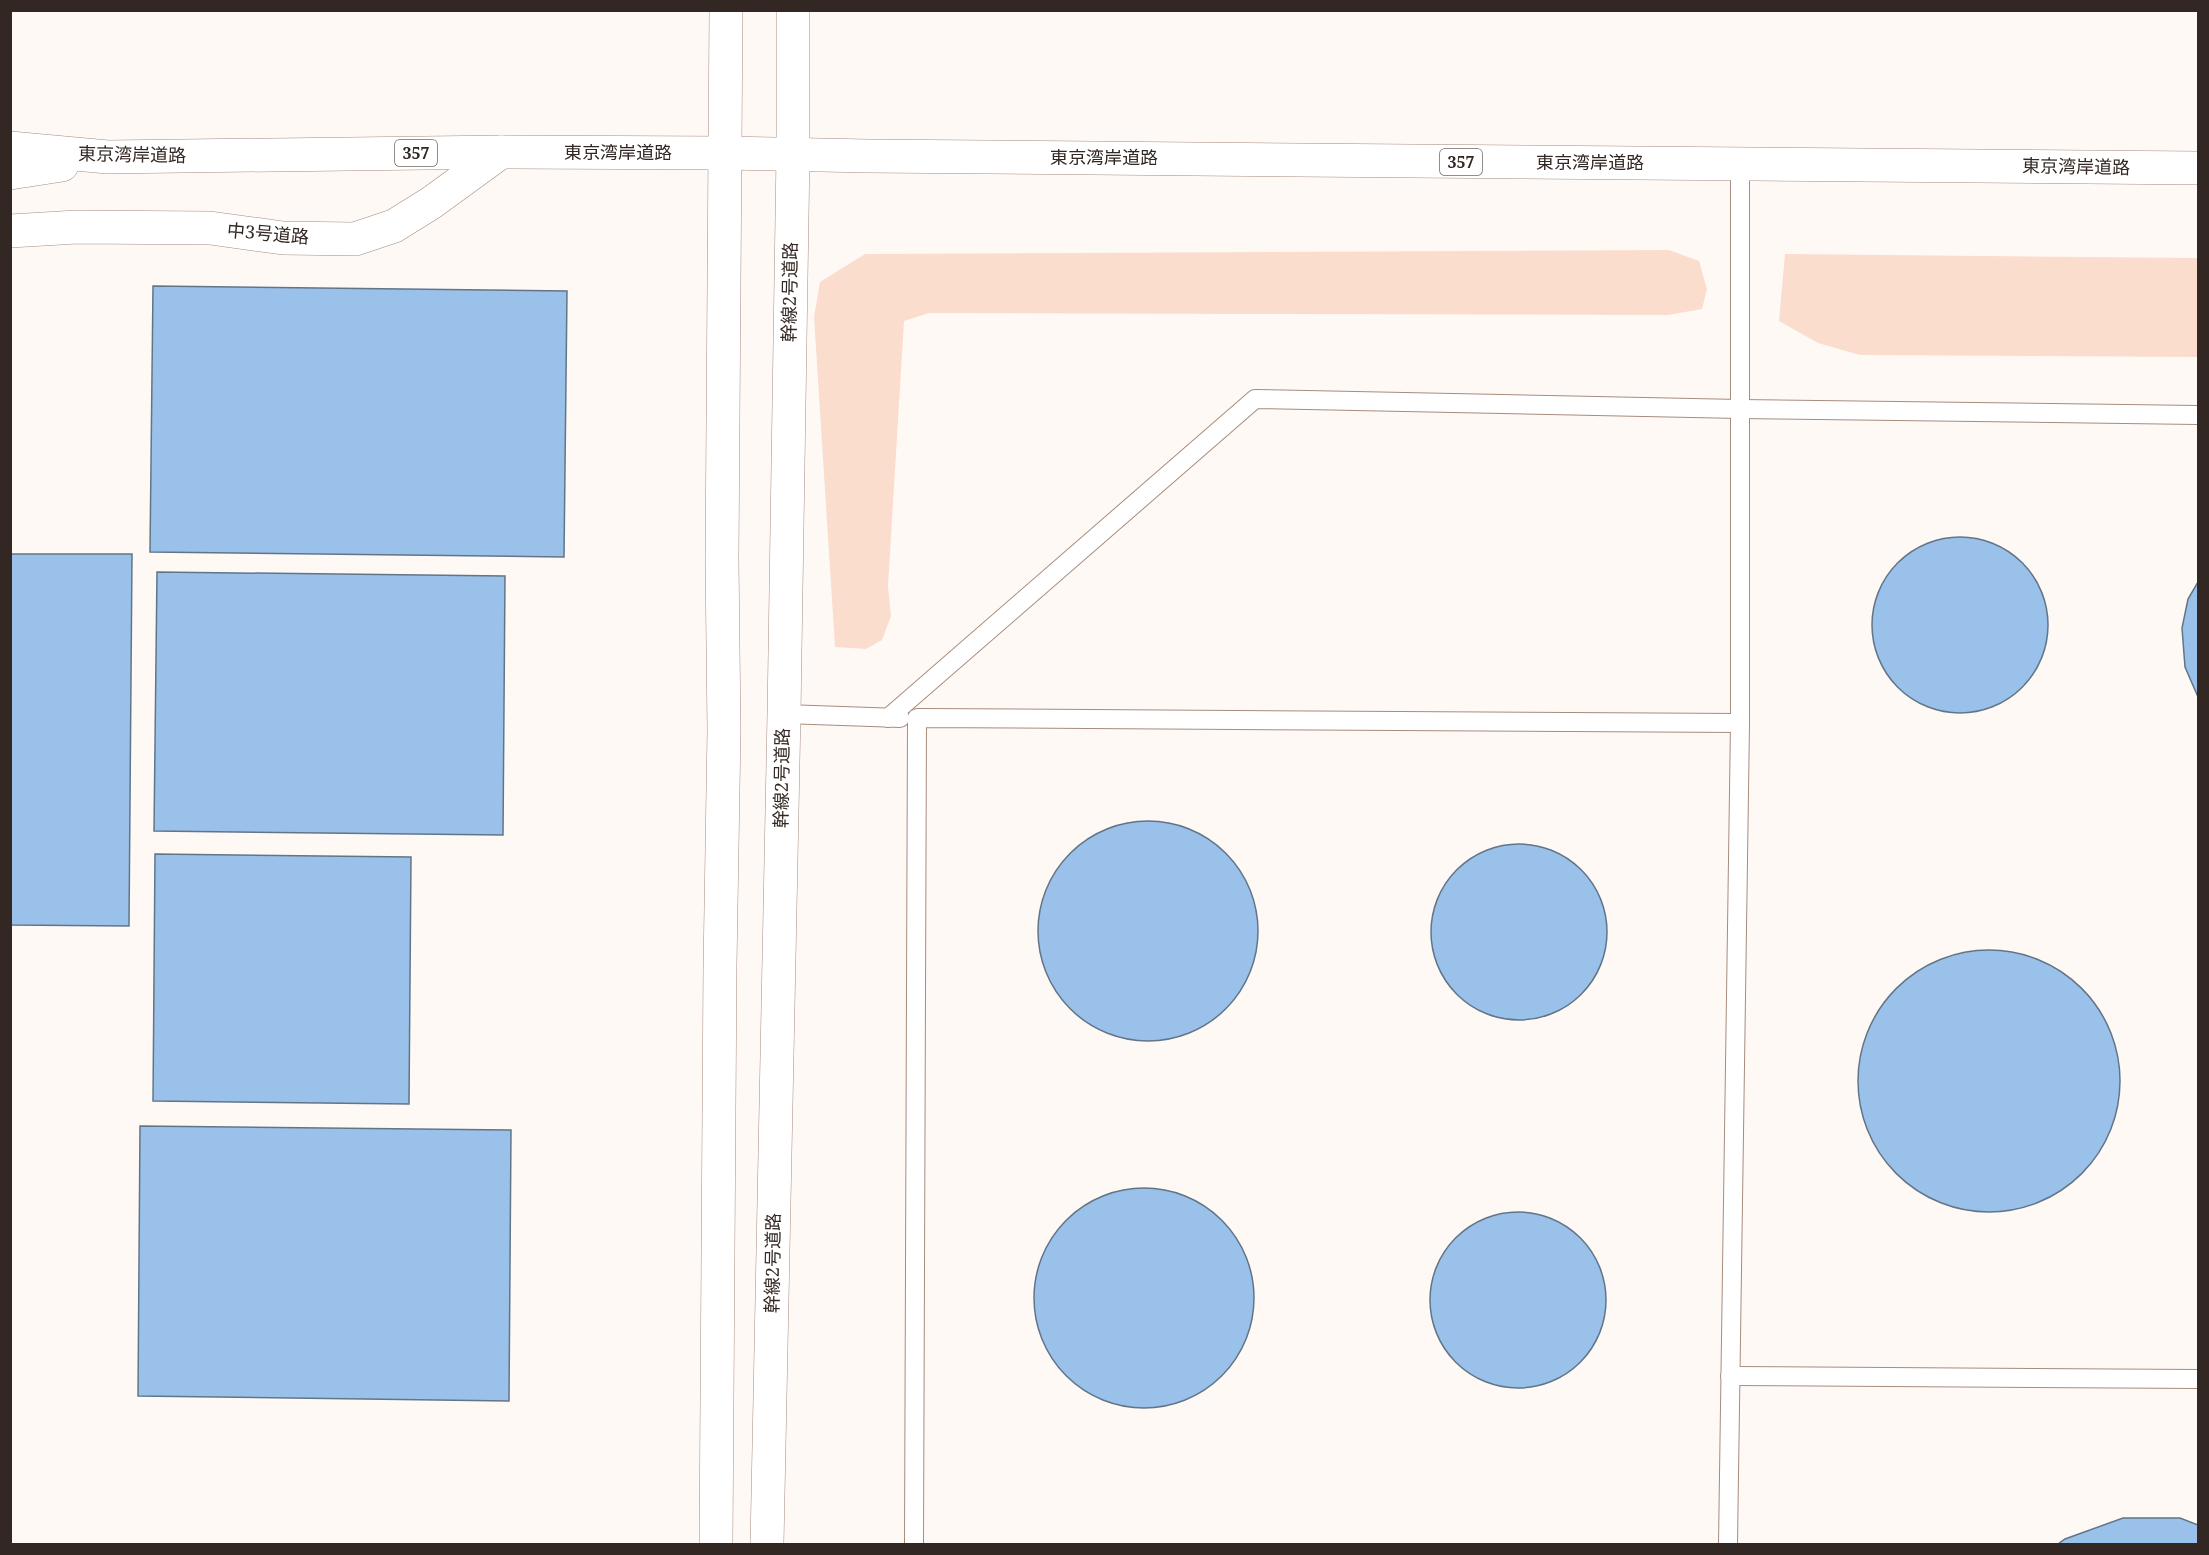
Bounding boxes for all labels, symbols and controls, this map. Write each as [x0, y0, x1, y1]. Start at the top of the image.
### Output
road number: 357 [395, 140, 437, 166]
street label: 東京湾岸道路 [564, 140, 672, 164]
street label: 東京湾岸道路 [78, 141, 186, 167]
street label: 東京湾岸道路 [1050, 145, 1158, 169]
road number: 357 [1440, 149, 1482, 175]
street label: 東京湾岸道路 [1536, 150, 1644, 174]
street label: 東京湾岸道路 [2022, 153, 2130, 179]
street label: 中3号道路 [226, 217, 310, 249]
street label: 幹線2号道路 [776, 242, 802, 342]
street label: 幹線2号道路 [768, 728, 794, 828]
street label: 幹線2号道路 [759, 1213, 785, 1313]

